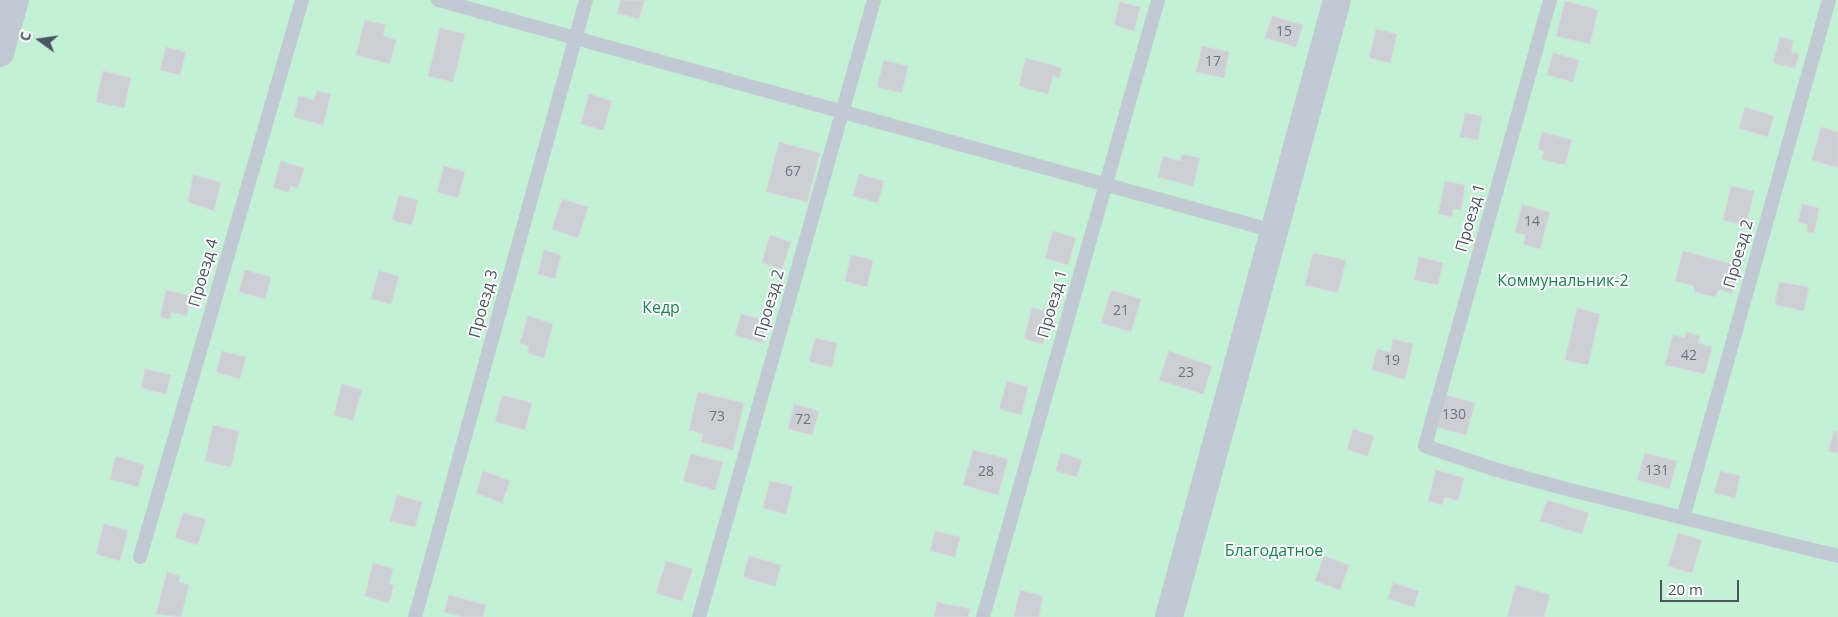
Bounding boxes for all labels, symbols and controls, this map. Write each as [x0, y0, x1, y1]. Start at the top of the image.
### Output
north arrow [15, 15, 65, 65]
house number: 15 [1276, 24, 1292, 40]
text: С [15, 30, 35, 43]
house number: 17 [1205, 54, 1221, 70]
house number: 67 [785, 164, 801, 180]
street label: Проезд 1 [1452, 182, 1490, 254]
house number: 14 [1524, 214, 1540, 230]
street label: Проезд 2 [1720, 218, 1758, 290]
street label: Проезд 4 [185, 237, 223, 309]
street label: Проезд 3 [466, 268, 502, 340]
street label: Проезд 2 [751, 268, 789, 340]
street label: Проезд 1 [1034, 268, 1072, 340]
park label: Коммунальник-2 [1497, 271, 1629, 291]
park label: Кедр [642, 298, 680, 318]
house number: 21 [1113, 303, 1129, 319]
house number: 42 [1681, 348, 1697, 364]
house number: 19 [1384, 353, 1400, 369]
house number: 23 [1178, 365, 1194, 381]
house number: 130 [1442, 407, 1466, 423]
house number: 73 [709, 409, 725, 425]
house number: 72 [795, 412, 811, 428]
house number: 131 [1645, 463, 1669, 479]
house number: 28 [978, 464, 994, 480]
park label: Благодатное [1225, 541, 1323, 561]
scale bar [1663, 570, 1742, 602]
text: 20 m [1668, 579, 1703, 599]

